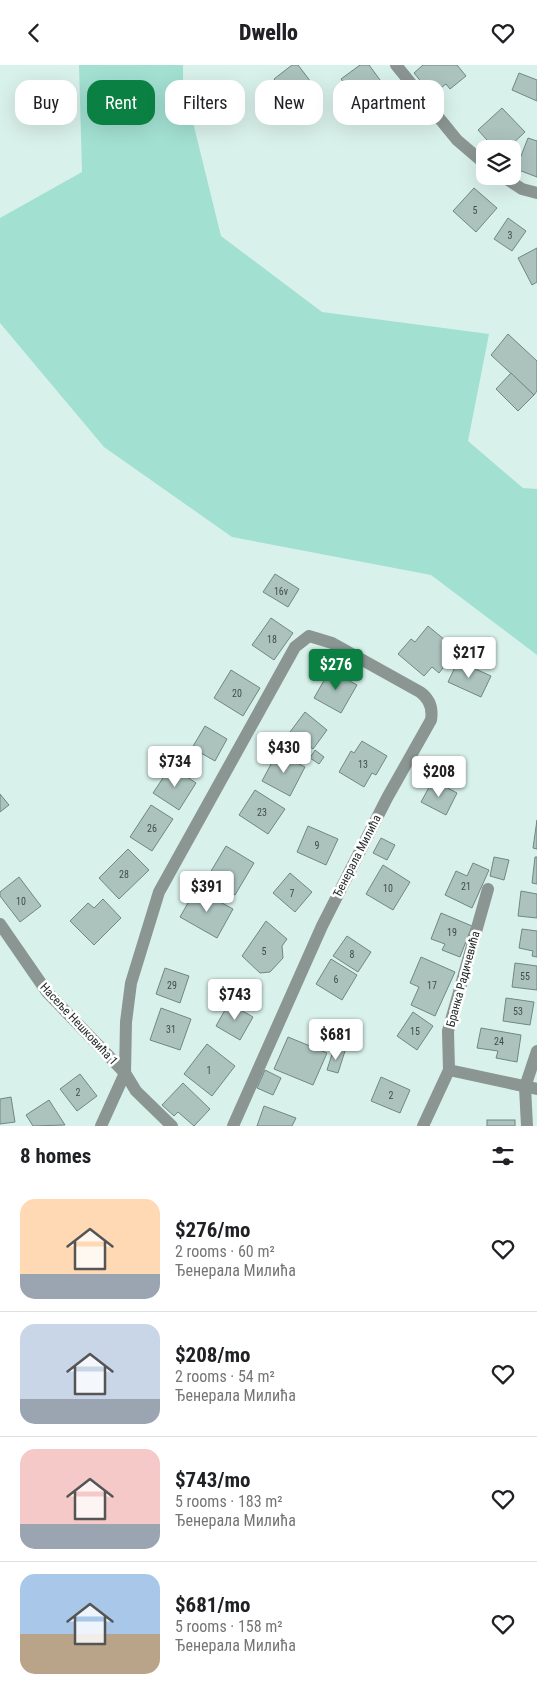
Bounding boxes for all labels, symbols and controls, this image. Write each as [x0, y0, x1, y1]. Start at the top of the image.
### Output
icon: back [20, 19, 48, 47]
icon: heart [489, 19, 517, 47]
text: Dwello [239, 20, 298, 45]
chip: Buy [15, 80, 77, 125]
chip: Rent [87, 80, 155, 125]
chip: Filters [165, 80, 245, 125]
chip: New [255, 80, 323, 125]
chip: Apartment [333, 80, 444, 125]
map controls [476, 140, 521, 185]
button: layers [476, 140, 521, 185]
house number: 5 [473, 205, 478, 216]
house number: 3 [508, 230, 513, 241]
house number: 16v [274, 586, 289, 597]
house number: 18 [267, 634, 277, 645]
pin: $217 [439, 637, 499, 679]
text: $217 [453, 643, 485, 662]
pin: $276 [306, 649, 366, 691]
text: $276 [320, 655, 352, 674]
house number: 20 [232, 688, 242, 699]
pin: $430 [254, 731, 314, 774]
text: $430 [268, 738, 300, 757]
pin: $734 [145, 745, 205, 788]
text: $734 [159, 752, 191, 771]
pin: $208 [409, 755, 469, 798]
house number: 13 [358, 759, 368, 770]
text: $208 [423, 762, 455, 781]
house number: 23 [257, 807, 267, 818]
street label: Ђенерала Милића [330, 812, 384, 900]
house number: 26 [147, 823, 157, 834]
house number: 9 [315, 840, 320, 851]
house number: 28 [119, 869, 129, 880]
pin: $391 [177, 871, 237, 913]
text: $391 [191, 877, 223, 896]
house number: 21 [461, 881, 471, 892]
house number: 10 [383, 883, 393, 894]
house number: 7 [290, 888, 295, 899]
house number: 10 [16, 896, 26, 907]
house number: 19 [447, 927, 457, 938]
street label: Бранка Радичевића [443, 929, 483, 1029]
house number: 5 [262, 946, 267, 957]
house number: 8 [350, 949, 355, 960]
house number: 55 [520, 971, 530, 982]
house number: 6 [334, 974, 339, 985]
pin: $743 [205, 979, 265, 1021]
street label: Насеље Нешковића 1 [37, 980, 121, 1068]
house number: 29 [167, 980, 177, 991]
house number: 17 [427, 980, 437, 991]
text: $743 [219, 985, 251, 1004]
house number: 53 [513, 1006, 523, 1017]
pin: $681 [306, 1019, 366, 1061]
house number: 31 [166, 1024, 176, 1035]
text: $681 [320, 1025, 352, 1044]
house number: 15 [410, 1026, 420, 1037]
house number: 24 [494, 1036, 504, 1047]
house number: 1 [207, 1065, 211, 1076]
house number: 2 [76, 1087, 81, 1098]
house number: 2 [389, 1090, 394, 1101]
icon: filters [489, 1142, 517, 1170]
text: 8 homes [20, 1144, 91, 1168]
text: $276/mo [175, 1218, 250, 1242]
icon: home [60, 1219, 120, 1279]
icon: heart [489, 1235, 517, 1263]
text: 2 rooms · 60 m² [175, 1242, 275, 1261]
text: Ђенерала Милића [175, 1261, 296, 1280]
text: $208/mo [175, 1343, 250, 1367]
icon: home [60, 1344, 120, 1404]
icon: heart [489, 1360, 517, 1388]
text: 2 rooms · 54 m² [175, 1367, 275, 1386]
text: Ђенерала Милића [175, 1386, 296, 1405]
text: $743/mo [175, 1468, 250, 1492]
icon: home [60, 1469, 120, 1529]
icon: heart [489, 1485, 517, 1513]
text: 5 rooms · 183 m² [175, 1492, 283, 1511]
text: Ђенерала Милића [175, 1511, 296, 1530]
text: $681/mo [175, 1593, 250, 1617]
icon: home [60, 1594, 120, 1654]
icon: heart [489, 1610, 517, 1638]
text: 5 rooms · 158 m² [175, 1617, 283, 1636]
text: Ђенерала Милића [175, 1636, 296, 1655]

